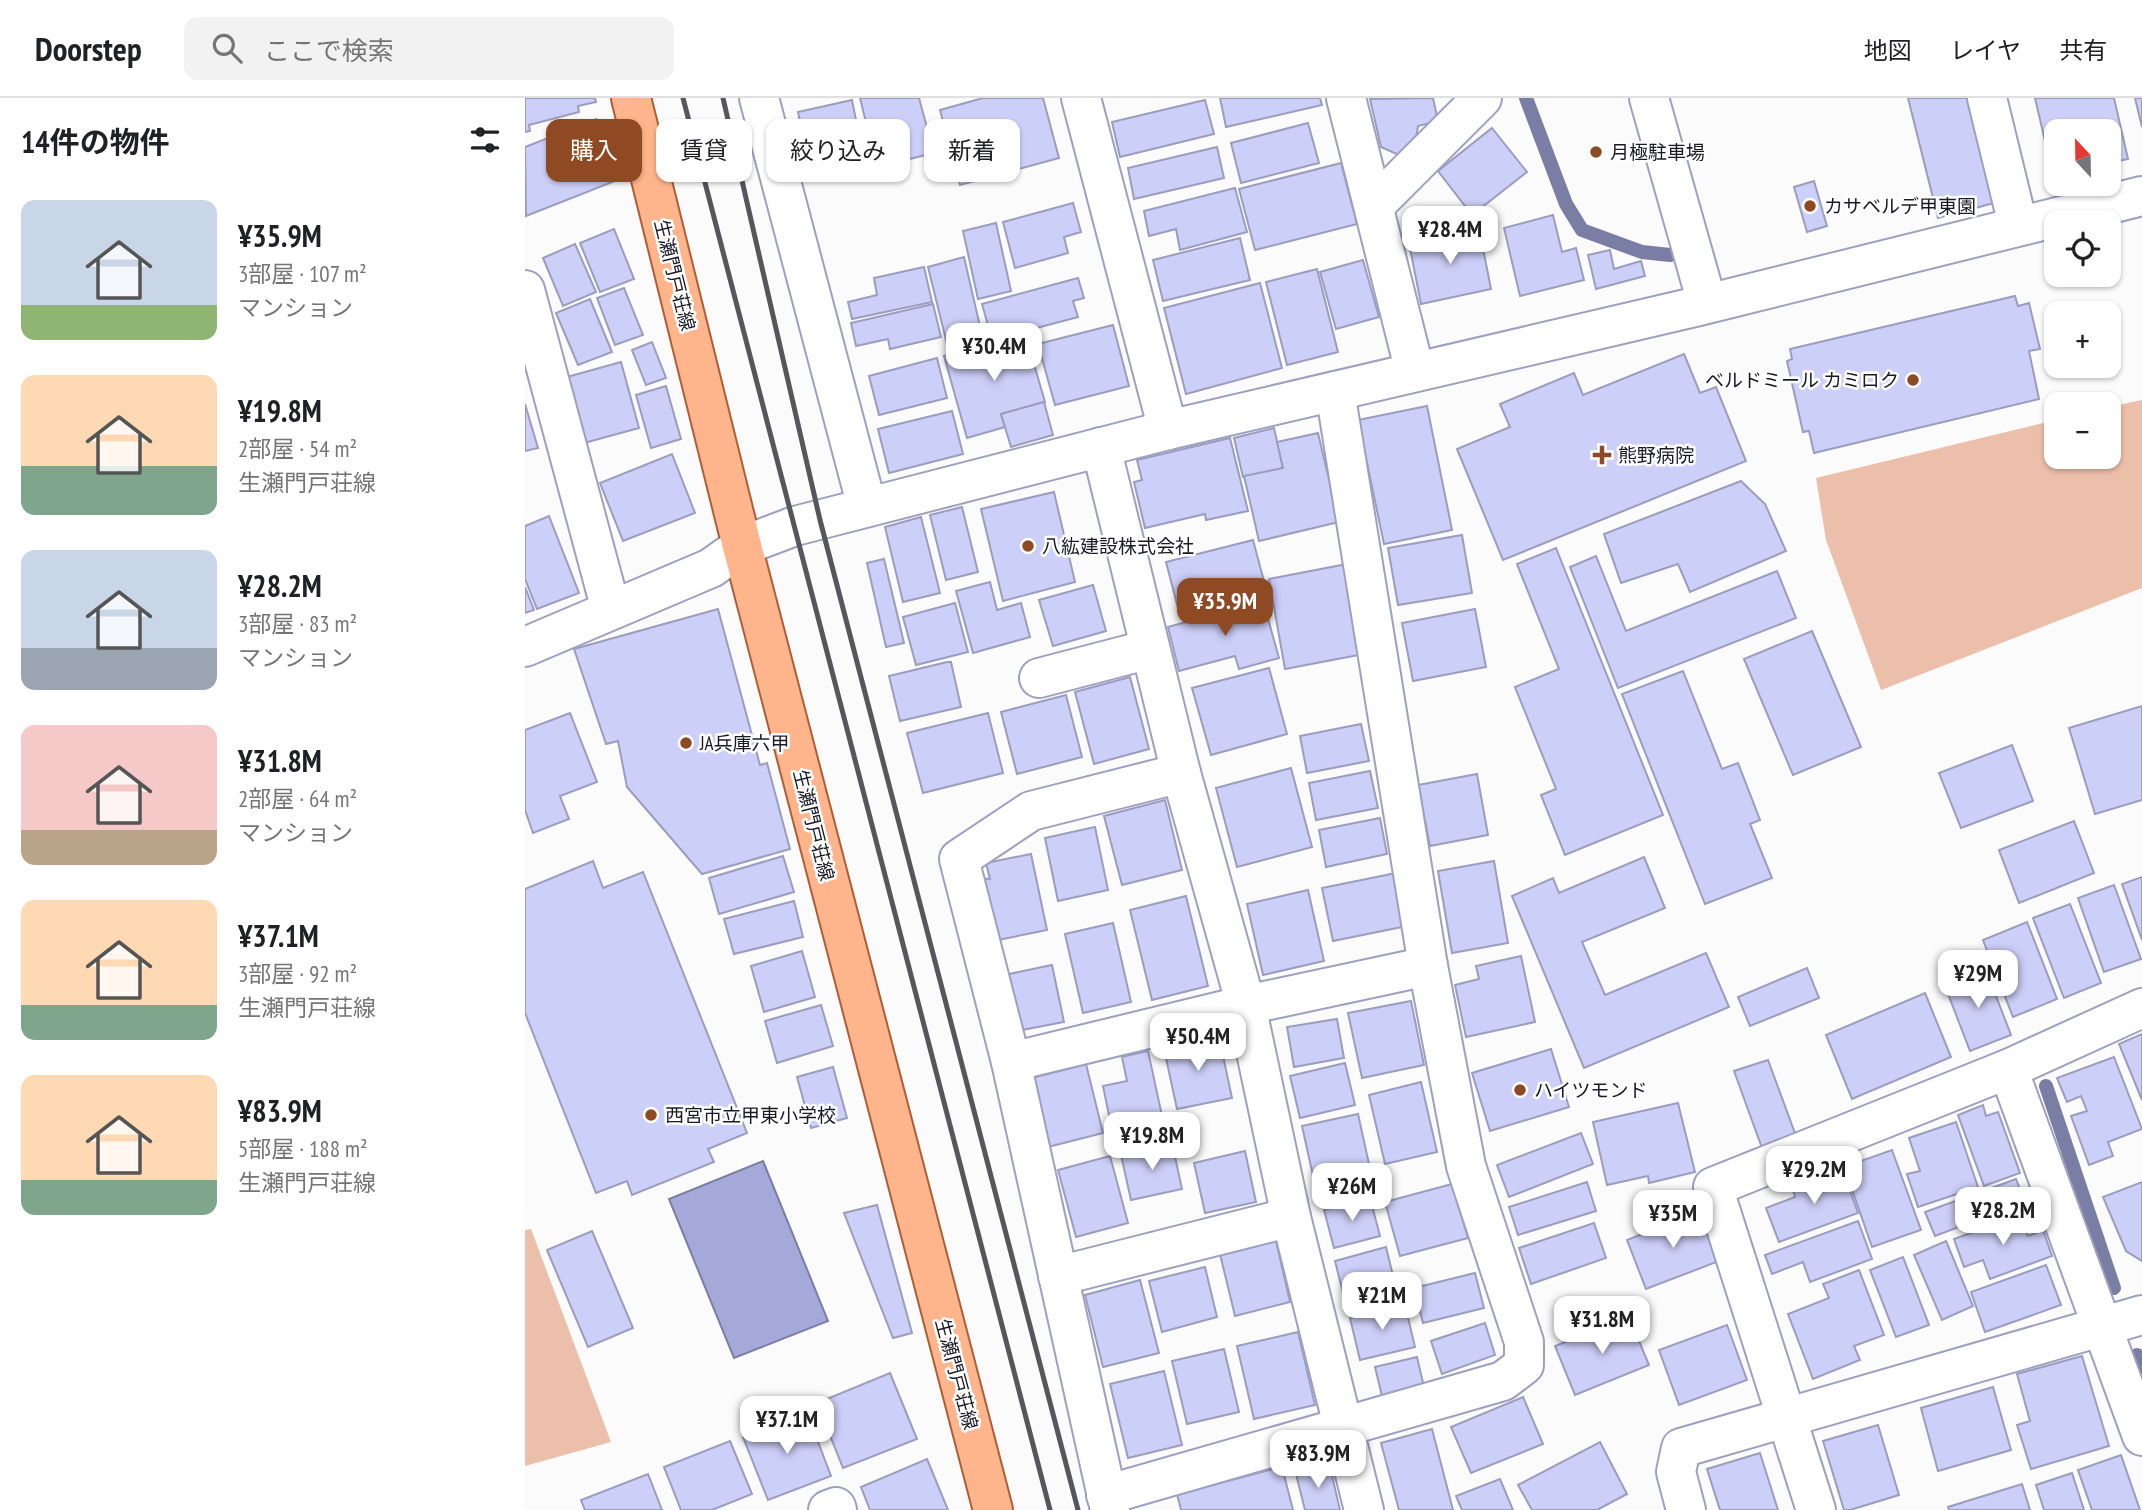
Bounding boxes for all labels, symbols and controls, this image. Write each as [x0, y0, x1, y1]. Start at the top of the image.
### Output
search box [184, 17, 674, 80]
text: Doorstep [35, 27, 142, 70]
icon: search [208, 29, 246, 67]
text: ここで検索 [264, 34, 394, 67]
text: 地図 [1864, 35, 1912, 66]
text: レイヤ [1950, 35, 2021, 66]
text: 共有 [2059, 35, 2107, 66]
chip: 購入 [546, 119, 642, 182]
chip: 賃貸 [656, 119, 752, 182]
chip: 絞り込み [766, 119, 910, 182]
chip: 新着 [924, 119, 1020, 182]
north arrow [2044, 119, 2121, 196]
map controls [2044, 119, 2121, 469]
icon: filters [466, 121, 504, 159]
text: 14件の物件 [21, 122, 170, 161]
place label: 月極駐車場 [1610, 140, 1705, 164]
marker: 月極駐車場 [1588, 144, 1604, 160]
place label: カサベルデ甲東園 [1824, 194, 1976, 218]
marker: カサベルデ甲東園 [1802, 198, 1818, 214]
pin: ¥28.4M [1393, 206, 1507, 266]
button: locate [2044, 210, 2121, 287]
text: ¥28.4M [1418, 214, 1482, 243]
text: ¥35.9M [238, 216, 322, 255]
street label: 生瀬門戸荘線 [650, 217, 700, 333]
icon: home [77, 228, 161, 312]
text: 3部屋 · 107 m² [238, 259, 367, 288]
text: マンション [238, 293, 353, 322]
button: + [2044, 301, 2121, 378]
pin: ¥30.4M [937, 324, 1051, 383]
text: ¥30.4M [962, 331, 1026, 360]
place label: ベルドミール カミロク [1705, 368, 1899, 392]
marker: ベルドミール カミロク [1905, 372, 1921, 388]
text: ¥19.8M [238, 391, 322, 430]
button: − [2044, 392, 2121, 469]
icon: home [77, 403, 161, 487]
text: 2部屋 · 54 m² [238, 434, 357, 463]
place label: 熊野病院 [1618, 443, 1694, 467]
marker: 熊野病院 [1592, 445, 1612, 465]
text: 生瀬門戸荘線 [238, 468, 376, 497]
place label: 八紘建設株式会社 [1042, 534, 1194, 558]
marker: 八紘建設株式会社 [1020, 538, 1036, 554]
text: ¥28.2M [238, 566, 322, 605]
icon: home [77, 578, 161, 662]
pin: ¥35.9M [1168, 578, 1282, 638]
text: ¥35.9M [1193, 586, 1257, 615]
text: 3部屋 · 83 m² [238, 609, 357, 638]
text: マンション [238, 643, 353, 672]
place label: JA兵庫六甲 [699, 731, 790, 755]
marker: JA兵庫六甲 [678, 735, 694, 751]
text: ¥31.8M [238, 741, 322, 780]
icon: home [77, 753, 161, 837]
street label: 生瀬門戸荘線 [789, 767, 839, 883]
text: 2部屋 · 64 m² [238, 784, 357, 813]
text: マンション [238, 818, 353, 847]
text: ¥37.1M [238, 916, 319, 955]
icon: home [77, 928, 161, 1012]
pin: ¥29M [1937, 950, 2019, 1010]
text: ¥29M [1954, 958, 2002, 987]
text: 3部屋 · 92 m² [238, 959, 357, 988]
text: 生瀬門戸荘線 [238, 993, 376, 1022]
pin: ¥50.4M [1141, 1014, 1255, 1073]
text: ¥50.4M [1166, 1021, 1230, 1050]
place label: ハイツモンド [1534, 1078, 1648, 1102]
marker: ハイツモンド [1512, 1082, 1528, 1098]
text: ¥83.9M [238, 1091, 322, 1130]
icon: home [77, 1103, 161, 1187]
place label: 西宮市立甲東小学校 [665, 1103, 836, 1127]
marker: 西宮市立甲東小学校 [643, 1107, 659, 1123]
pin: ¥19.8M [1095, 1112, 1209, 1172]
text: ¥19.8M [1120, 1120, 1184, 1149]
text: 5部屋 · 188 m² [238, 1134, 368, 1163]
pin: ¥29.2M [1757, 1146, 1871, 1206]
text: ¥29.2M [1782, 1154, 1846, 1183]
pin: ¥26M [1311, 1164, 1393, 1223]
text: 生瀬門戸荘線 [238, 1168, 376, 1197]
text: ¥26M [1328, 1171, 1376, 1200]
pin: ¥28.2M [1946, 1188, 2060, 1247]
pin: ¥35M [1632, 1190, 1714, 1250]
text: ¥28.2M [1971, 1195, 2035, 1224]
text: ¥35M [1649, 1198, 1697, 1227]
pin: ¥21M [1341, 1272, 1423, 1332]
text: ¥21M [1358, 1280, 1406, 1309]
pin: ¥31.8M [1545, 1296, 1659, 1356]
text: ¥31.8M [1570, 1304, 1634, 1333]
street label: 生瀬門戸荘線 [931, 1316, 983, 1432]
pin: ¥37.1M [730, 1396, 844, 1456]
text: ¥37.1M [756, 1404, 818, 1433]
pin: ¥83.9M [1261, 1430, 1375, 1490]
text: ¥83.9M [1286, 1438, 1350, 1467]

